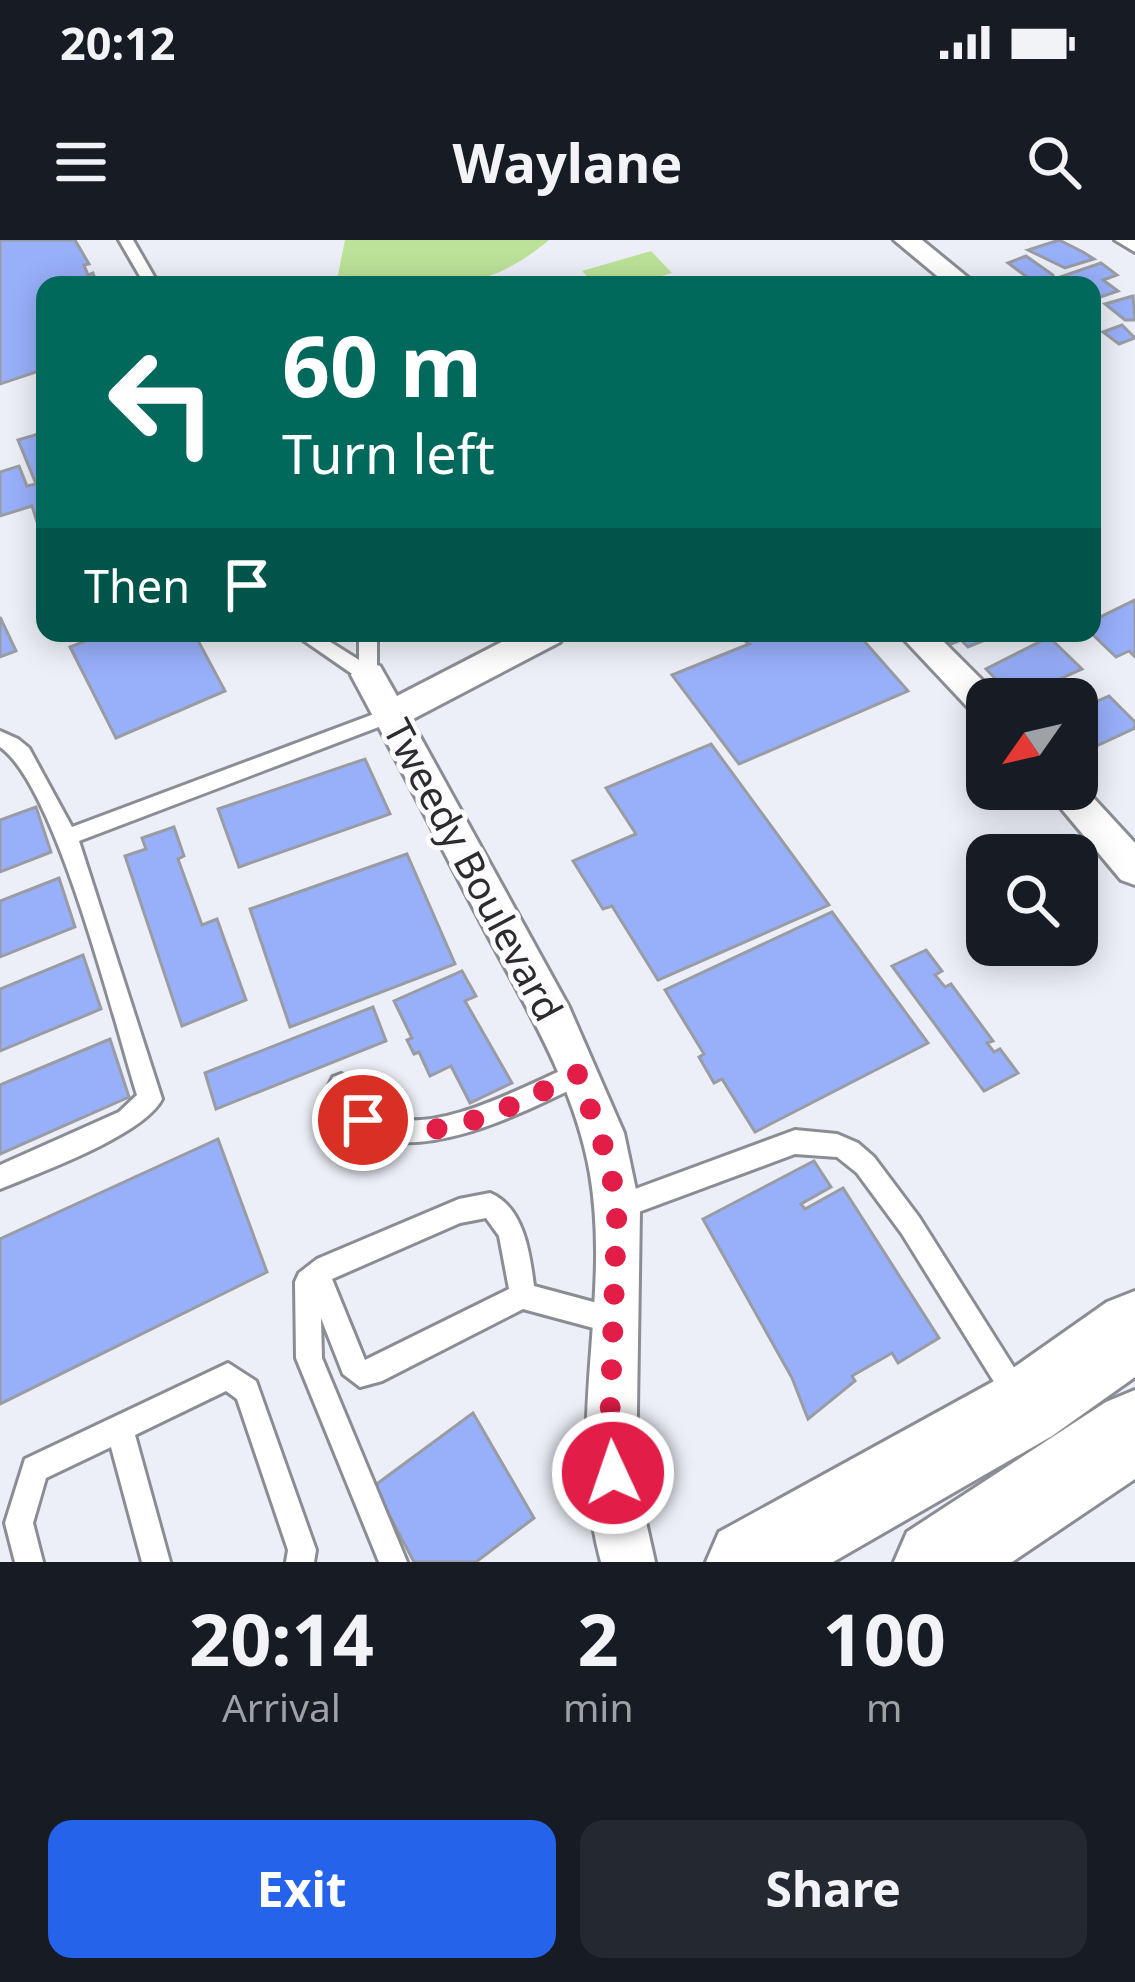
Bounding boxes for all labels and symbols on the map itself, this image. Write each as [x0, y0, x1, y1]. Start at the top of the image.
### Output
north arrow [966, 678, 1098, 810]
street label: Tweedy Boulevard [372, 709, 576, 1030]
pin [312, 1069, 414, 1171]
position arrow [550, 1410, 676, 1536]

